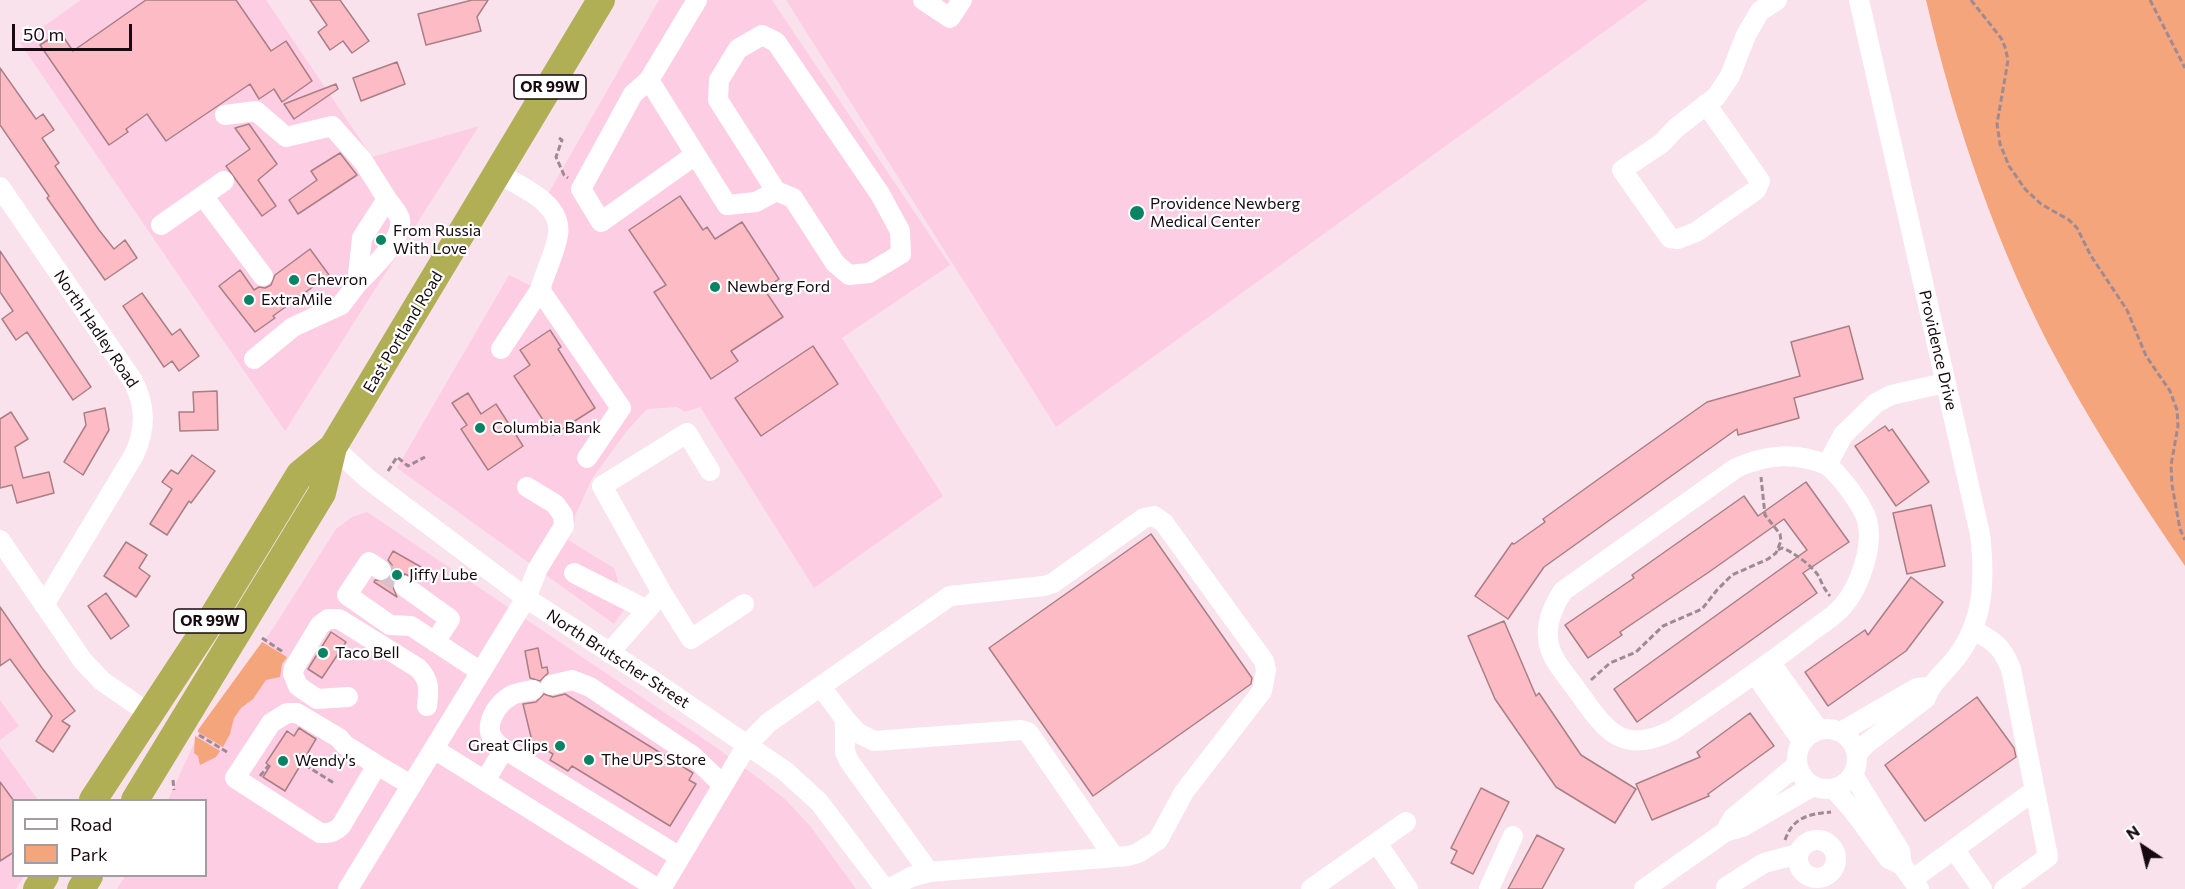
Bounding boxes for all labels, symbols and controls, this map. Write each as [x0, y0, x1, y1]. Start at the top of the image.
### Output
scale bar [15, 12, 135, 50]
text: 50 m [23, 23, 64, 45]
road number: OR 99W [514, 75, 586, 99]
place label: Providence Newberg Medical Center [1150, 194, 1300, 232]
marker: Providence Newberg Medical Center [1128, 204, 1146, 222]
place label: From Russia With Love [393, 221, 481, 259]
marker: From Russia With Love [374, 233, 388, 247]
street label: North Hadley Road [50, 267, 142, 391]
street label: East Portland Road [359, 268, 447, 396]
place label: Chevron [306, 270, 367, 290]
marker: Chevron [287, 273, 301, 287]
place label: Newberg Ford [727, 277, 830, 297]
marker: Newberg Ford [708, 280, 722, 294]
street label: Providence Drive [1915, 288, 1961, 412]
place label: ExtraMile [261, 290, 332, 310]
marker: ExtraMile [242, 293, 256, 307]
place label: Columbia Bank [492, 418, 601, 438]
marker: Columbia Bank [473, 421, 487, 435]
place label: Jiffy Lube [409, 565, 477, 585]
marker: Jiffy Lube [390, 568, 404, 582]
street label: North Brutscher Street [543, 606, 693, 712]
road number: OR 99W [174, 609, 246, 633]
place label: Taco Bell [335, 643, 400, 663]
marker: Taco Bell [316, 646, 330, 660]
place label: Great Clips [468, 736, 548, 756]
marker: Great Clips [553, 739, 567, 753]
place label: The UPS Store [601, 750, 706, 770]
place label: Wendy's [295, 751, 356, 771]
marker: The UPS Store [582, 753, 596, 767]
marker: Wendy's [276, 754, 290, 768]
legend [12, 799, 207, 877]
text: Road [70, 813, 112, 835]
north arrow [2113, 817, 2173, 877]
text: N [2122, 821, 2143, 843]
text: Park [70, 843, 108, 865]

